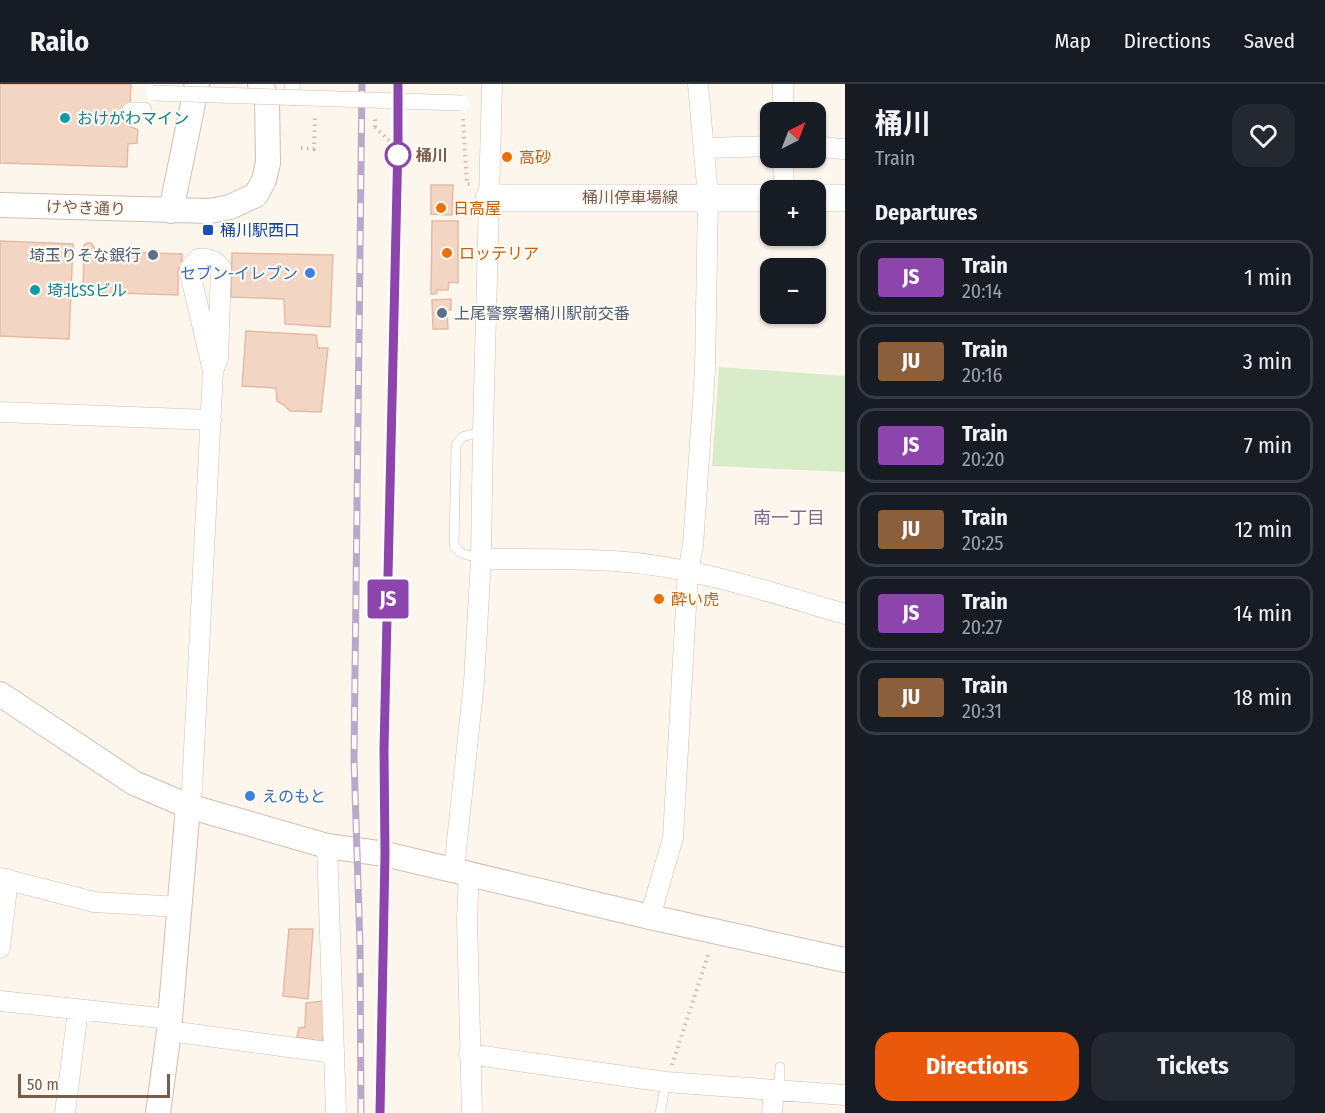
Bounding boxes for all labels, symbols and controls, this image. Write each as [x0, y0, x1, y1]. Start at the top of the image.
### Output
text: Railo [30, 25, 89, 58]
text: Map [1054, 28, 1091, 54]
text: Directions [1124, 28, 1211, 54]
text: Saved [1244, 28, 1295, 54]
north arrow [760, 102, 826, 168]
map controls [760, 102, 826, 324]
button: heart [1232, 104, 1295, 167]
text: 桶川 [875, 107, 931, 140]
place label: おけがわマイン [77, 109, 189, 128]
marker: おけがわマイン [58, 111, 72, 125]
marker: 桶川 [385, 142, 411, 168]
place label: 桶川 [415, 146, 448, 165]
text: Train [875, 146, 915, 170]
place label: 高砂 [519, 148, 551, 167]
marker: 高砂 [500, 150, 514, 164]
button: + [760, 180, 826, 246]
street label: 桶川停車場線 [582, 188, 678, 207]
street label: けやき通り [46, 197, 126, 219]
place label: 日高屋 [453, 199, 501, 218]
text: Departures [875, 199, 977, 226]
marker: 日高屋 [434, 201, 448, 215]
place label: 桶川駅西口 [220, 221, 300, 240]
marker: 桶川駅西口 [201, 223, 215, 237]
place label: ロッテリア [459, 244, 539, 263]
place label: 埼玉りそな銀行 [29, 246, 141, 265]
marker: ロッテリア [440, 246, 454, 260]
marker: 埼玉りそな銀行 [146, 248, 160, 262]
text: Train [962, 252, 1008, 279]
button: − [760, 258, 826, 324]
place label: セブン-イレブン [180, 264, 298, 283]
text: JS [903, 264, 920, 290]
text: 1 min [1244, 264, 1292, 291]
marker: セブン-イレブン [303, 266, 317, 280]
text: 20:14 [962, 279, 1002, 303]
place label: 埼北SSビル [47, 281, 127, 300]
marker: 埼北SSビル [28, 283, 42, 297]
place label: 上尾警察署桶川駅前交番 [454, 304, 630, 323]
marker: 上尾警察署桶川駅前交番 [435, 306, 449, 320]
text: Train [962, 336, 1008, 363]
text: JU [902, 348, 920, 374]
text: 3 min [1243, 348, 1292, 375]
text: 20:16 [962, 363, 1002, 387]
text: Train [962, 420, 1008, 447]
text: JS [903, 432, 920, 458]
text: 7 min [1244, 432, 1292, 459]
text: 20:20 [962, 447, 1005, 471]
text: Train [962, 504, 1008, 531]
district label: 南一丁目 [753, 507, 825, 529]
text: JU [902, 516, 920, 542]
text: 12 min [1234, 516, 1292, 543]
text: 20:25 [962, 531, 1003, 555]
line badge: JS [361, 580, 415, 618]
text: JS [380, 586, 397, 612]
text: Train [962, 588, 1008, 615]
place label: 酔い虎 [671, 590, 719, 609]
marker: 酔い虎 [652, 592, 666, 606]
text: JS [903, 600, 920, 626]
text: 14 min [1234, 600, 1292, 627]
text: 20:27 [962, 615, 1002, 639]
text: Train [962, 672, 1008, 699]
text: JU [902, 684, 920, 710]
text: 18 min [1233, 684, 1292, 711]
text: 20:31 [962, 699, 1002, 723]
place label: えのもと [262, 787, 326, 806]
marker: えのもと [243, 789, 257, 803]
button: Directions [875, 1032, 1079, 1101]
button: Tickets [1091, 1032, 1295, 1101]
scale bar [18, 1071, 170, 1098]
text: 50 m [27, 1075, 59, 1094]

